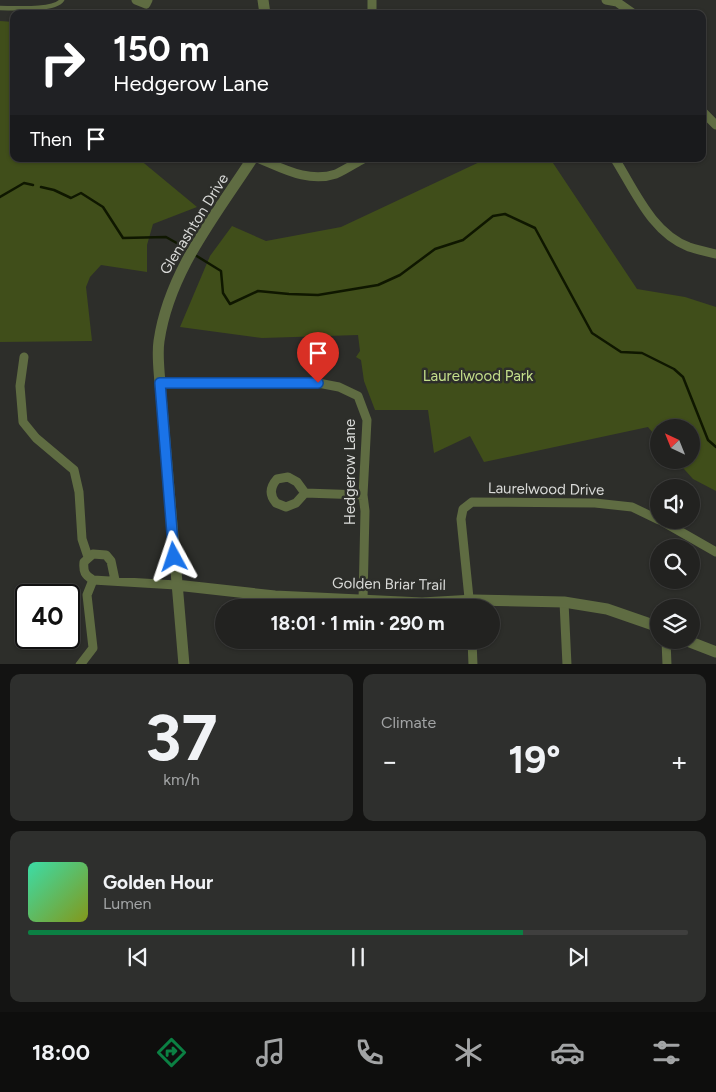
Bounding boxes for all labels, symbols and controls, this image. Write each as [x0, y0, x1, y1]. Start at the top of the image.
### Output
text: 150 m [113, 28, 210, 70]
icon: right [30, 30, 95, 95]
text: Hedgerow Lane [113, 70, 269, 97]
icon: arrive [82, 125, 110, 153]
text: Then [30, 128, 72, 151]
street label: Glenashton Drive [156, 170, 232, 278]
pin [297, 332, 339, 383]
icon: arrive [304, 339, 332, 367]
park label: Laurelwood Park [423, 367, 534, 385]
street label: Hedgerow Lane [341, 419, 359, 525]
north arrow [650, 419, 700, 469]
map controls [650, 419, 700, 649]
street label: Laurelwood Drive [488, 479, 604, 499]
button: sound [650, 479, 700, 529]
position arrow [147, 530, 199, 582]
button: search [650, 539, 700, 589]
street label: Golden Briar Trail [332, 574, 446, 594]
speed limit sign: 40 [15, 584, 80, 649]
button: layers [650, 599, 700, 649]
text: 18:01 · 1 min · 290 m [271, 612, 444, 635]
text: 37 [145, 698, 218, 776]
text: Climate [381, 713, 436, 732]
text: 19° [508, 737, 561, 783]
text: − [381, 744, 398, 778]
text: + [671, 744, 688, 778]
text: km/h [163, 770, 200, 789]
text: Golden Hour [103, 871, 213, 894]
text: Lumen [103, 894, 152, 913]
icon: previous [124, 943, 152, 971]
icon: pause [344, 943, 372, 971]
icon: next [564, 943, 592, 971]
icon: directions [154, 1035, 189, 1070]
icon: music [253, 1035, 288, 1070]
icon: phone [352, 1035, 387, 1070]
icon: climate [451, 1035, 486, 1070]
icon: car [550, 1035, 585, 1070]
icon: filters [649, 1035, 684, 1070]
text: 18:00 [32, 1039, 90, 1066]

